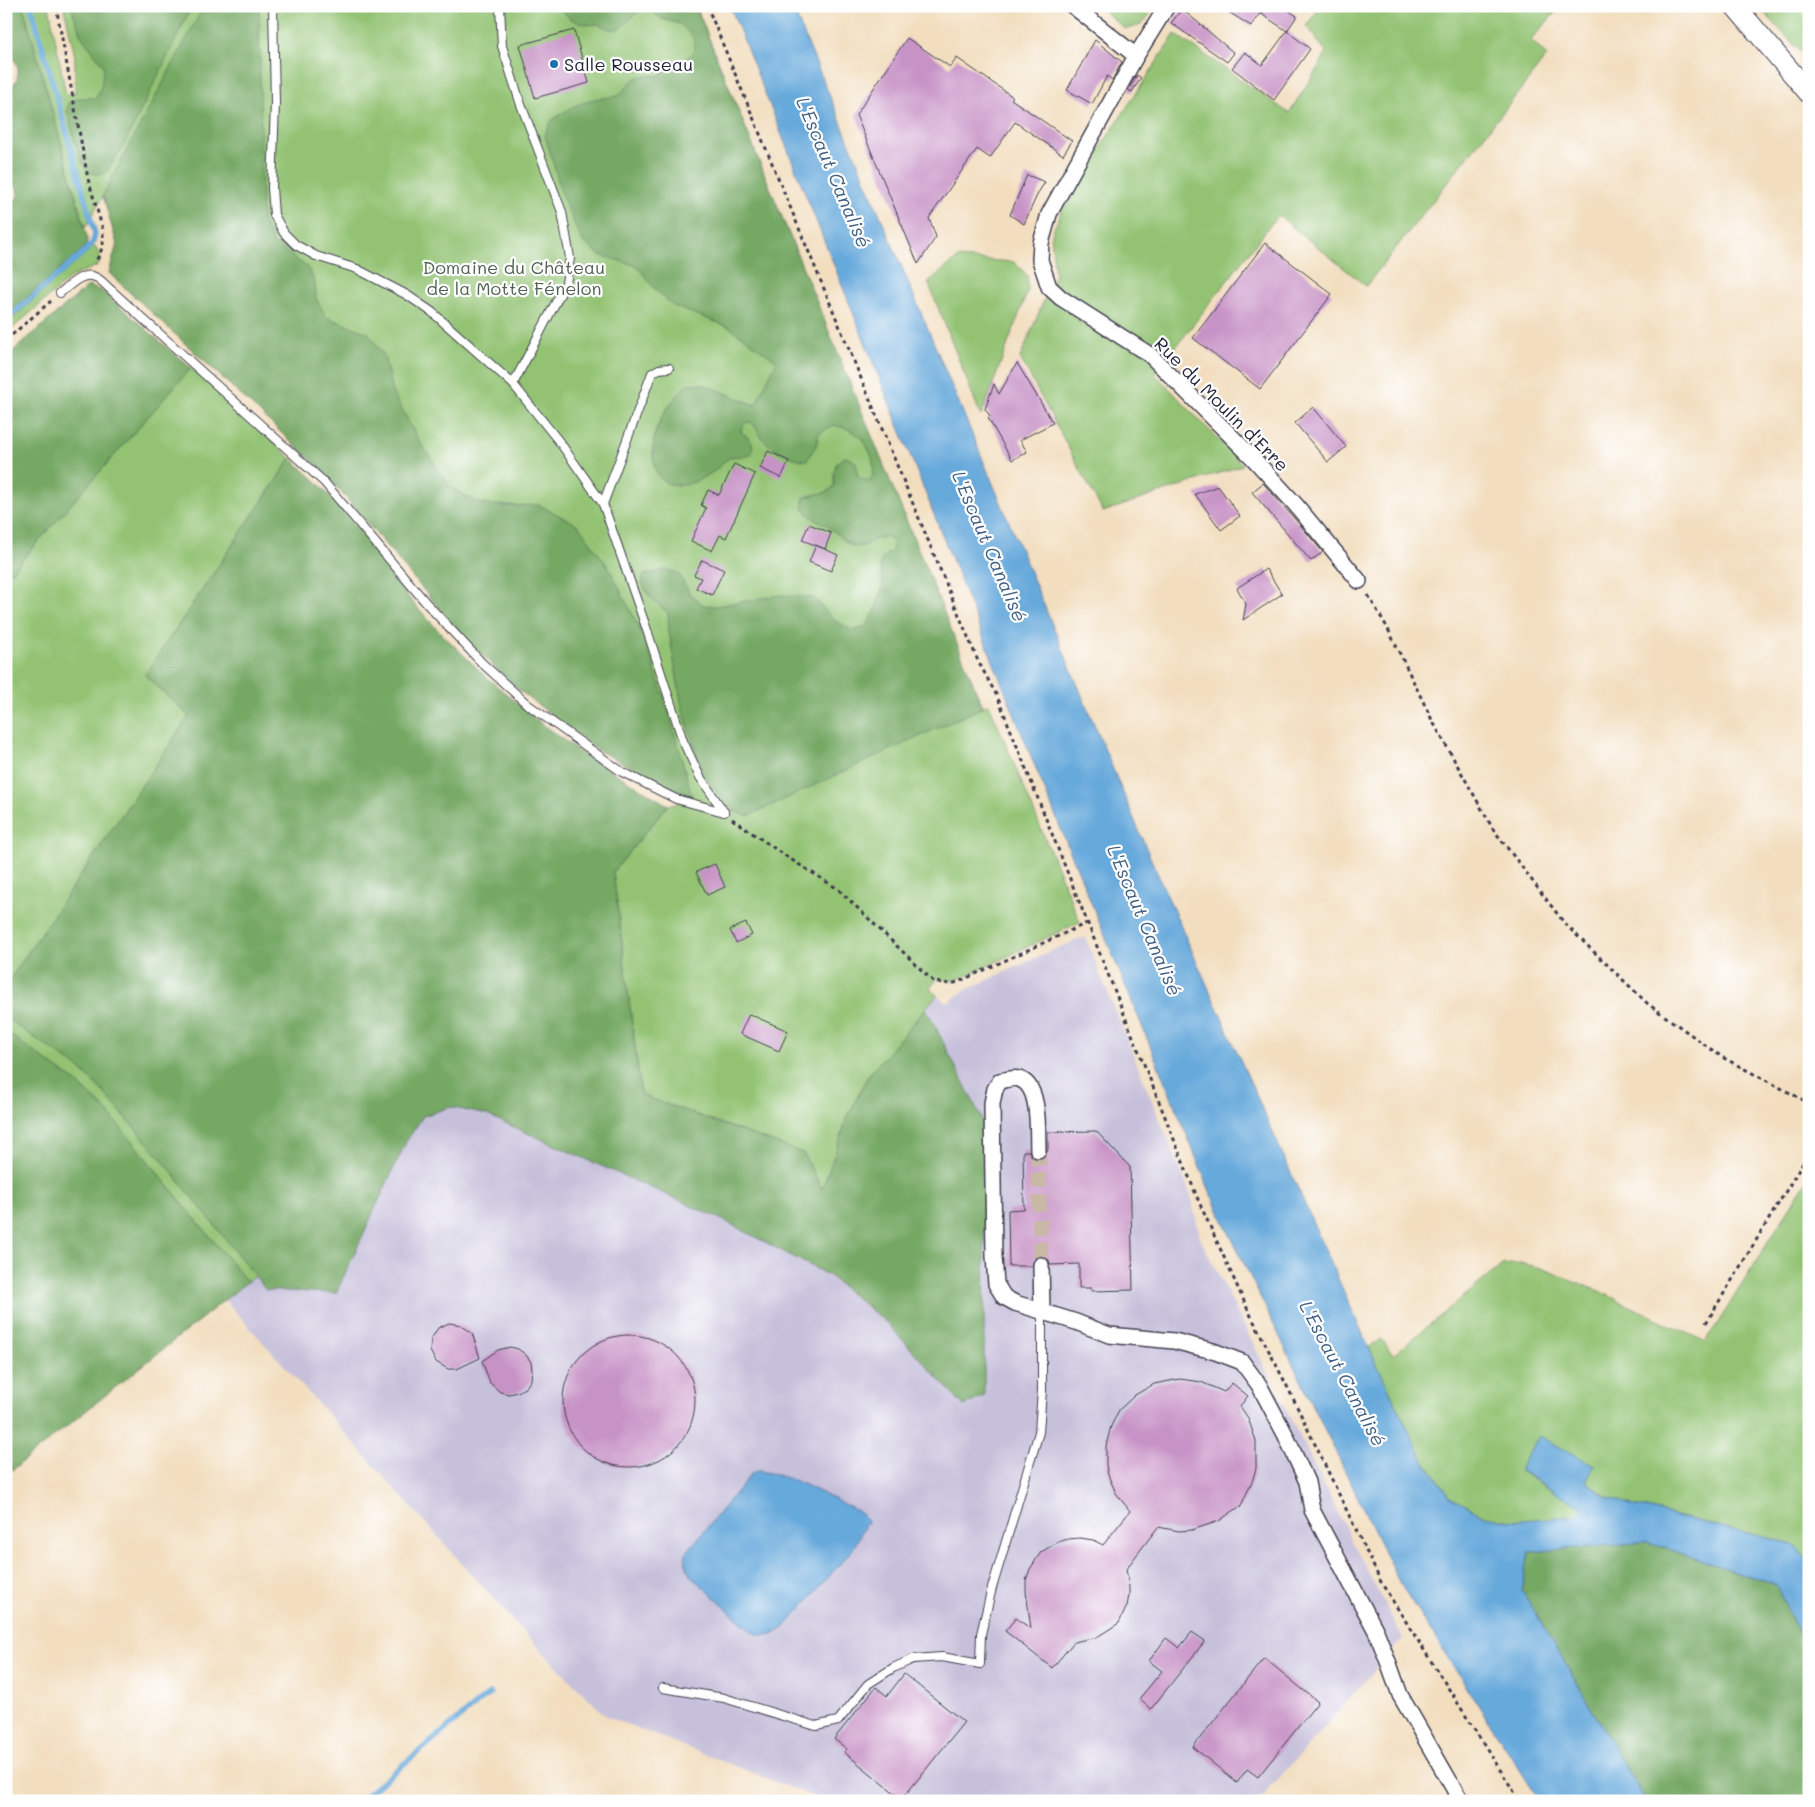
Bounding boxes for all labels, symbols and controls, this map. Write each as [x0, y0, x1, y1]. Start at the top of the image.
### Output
place label: Salle Rousseau [564, 52, 693, 76]
marker: Salle Rousseau [548, 58, 560, 70]
water label: L'Escaut Canalisé [791, 93, 877, 251]
park label: Domaine du Château de la Motte Fénelon [423, 255, 605, 300]
street label: Rue du Moulin d'Erre [1150, 332, 1294, 476]
water label: L'Escaut Canalisé [947, 467, 1033, 625]
water label: L'Escaut Canalisé [1102, 841, 1188, 999]
water label: L'Escaut Canalisé [1294, 1296, 1392, 1450]

